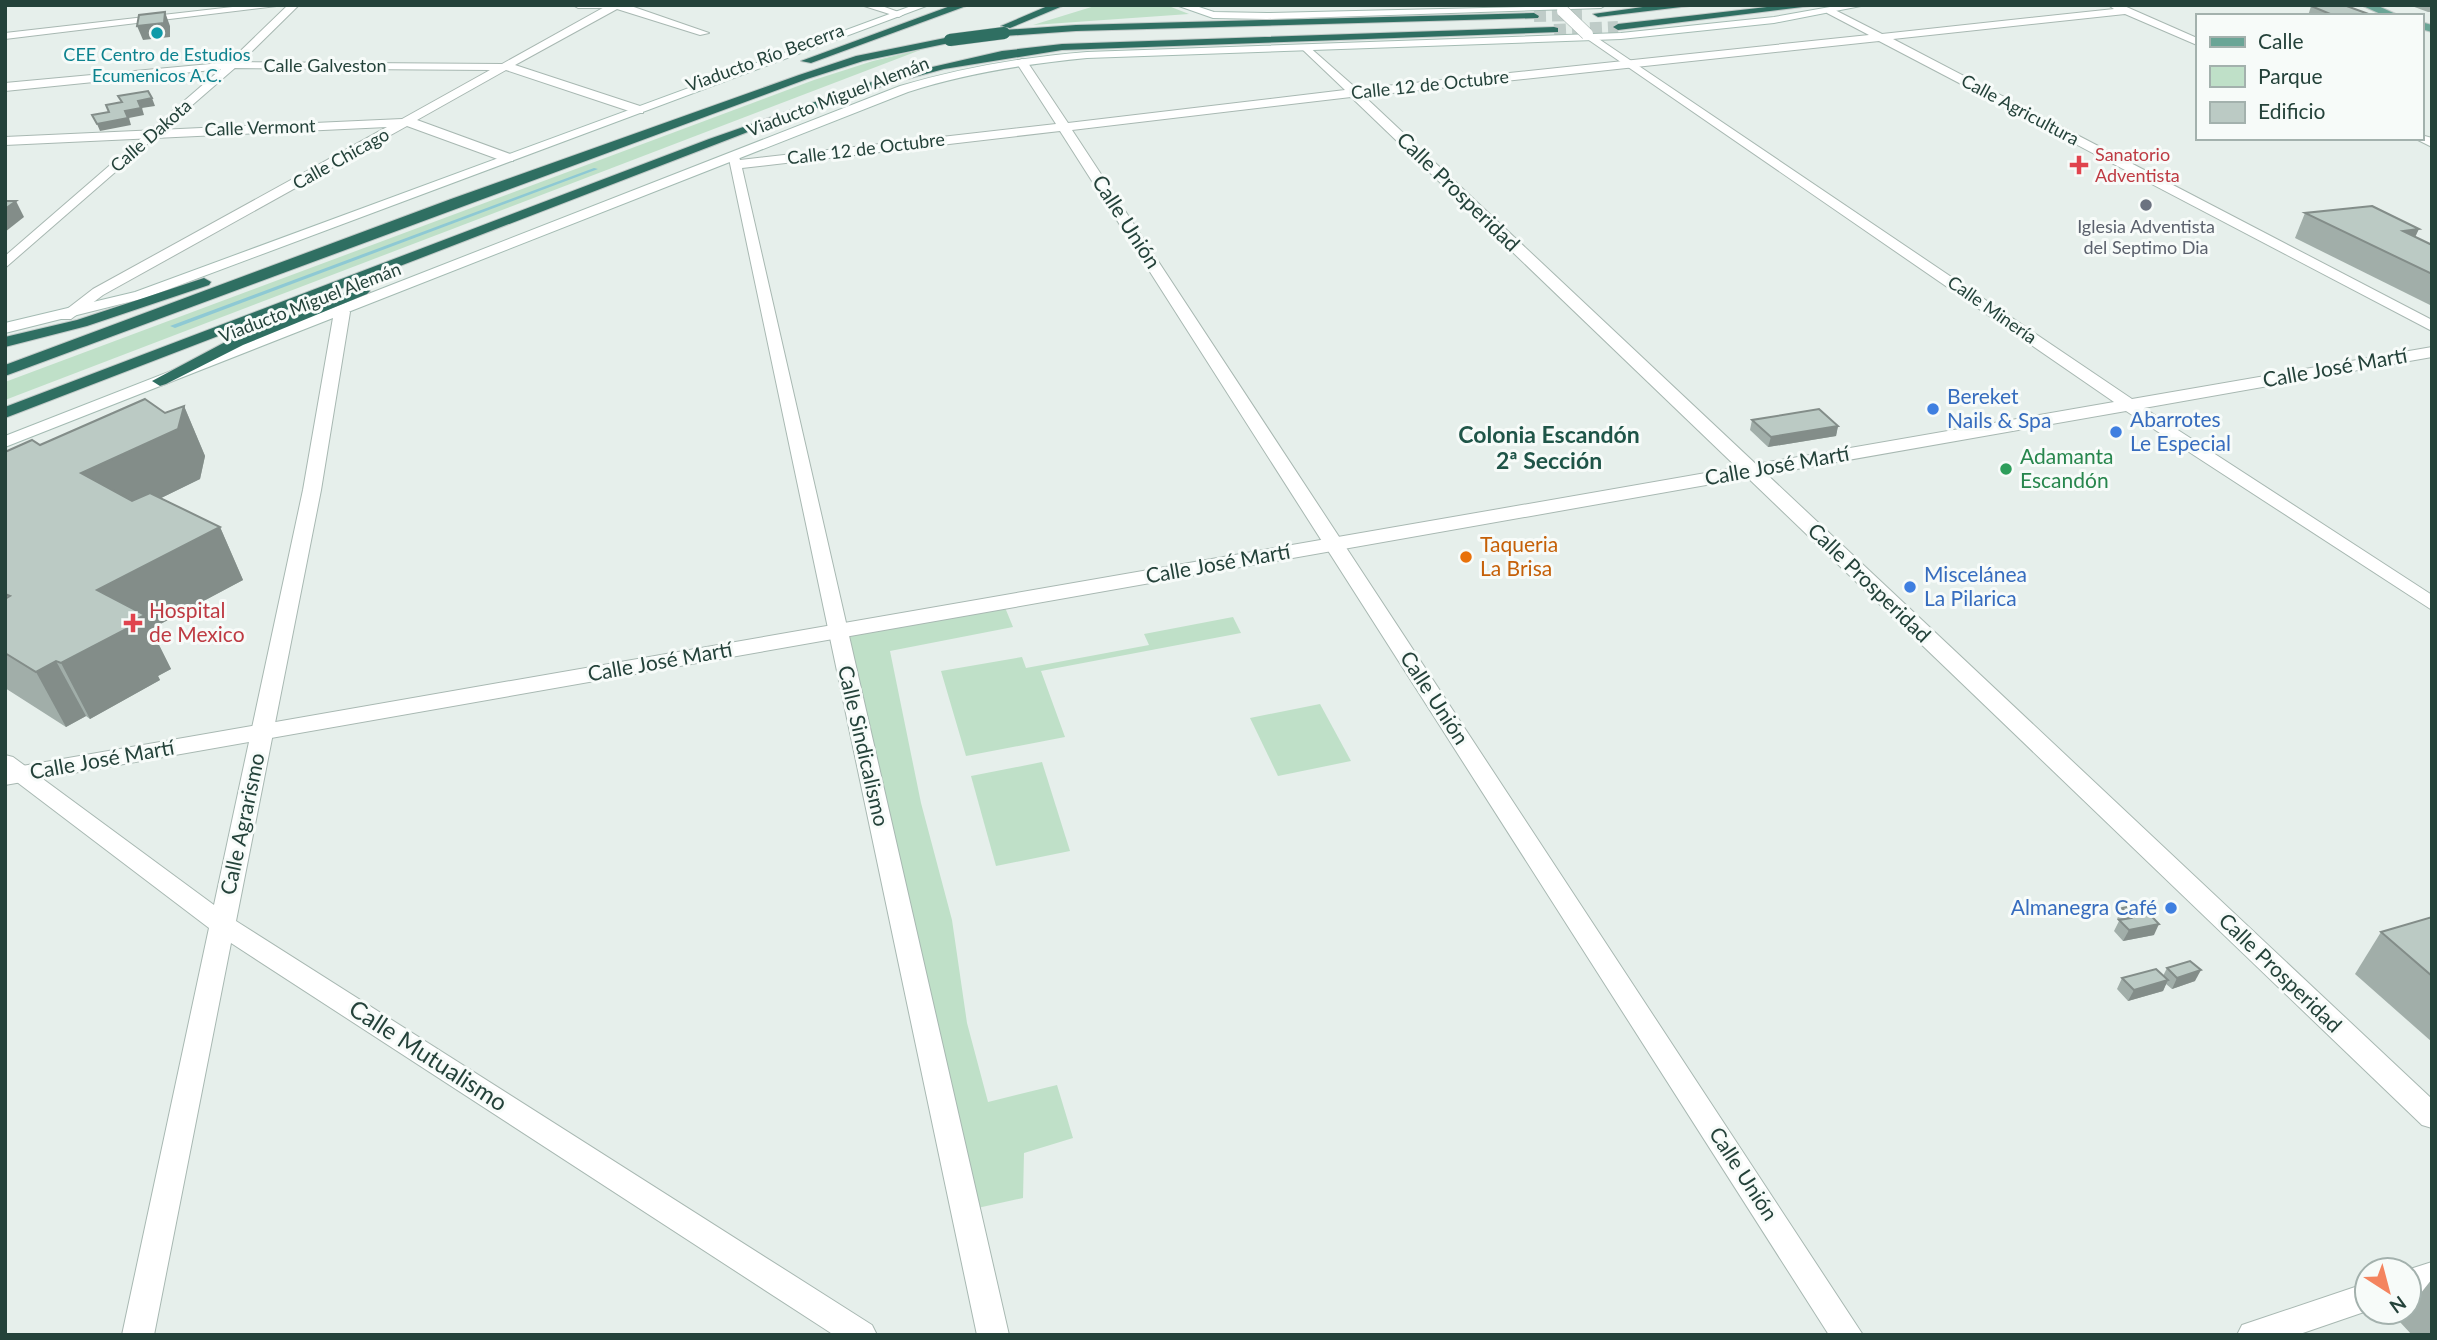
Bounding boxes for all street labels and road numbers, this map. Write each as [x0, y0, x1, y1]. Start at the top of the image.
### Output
street label: Viaducto Río Becerra [683, 18, 847, 96]
street label: Viaducto Miguel Alemán [744, 51, 932, 141]
street label: Calle Galveston [264, 54, 386, 76]
street label: Calle 12 de Octubre [1350, 65, 1510, 103]
street label: Calle Agricultura [1958, 69, 2083, 149]
street label: Calle Dakota [105, 94, 195, 176]
street label: Calle Vermont [204, 114, 316, 140]
street label: Calle Chicago [288, 123, 393, 194]
street label: Calle Prosperidad [1392, 126, 1526, 256]
street label: Calle 12 de Octubre [786, 127, 946, 169]
street label: Calle Unión [1088, 170, 1167, 273]
street label: Viaducto Miguel Alemán [216, 257, 404, 347]
street label: Calle Minería [1944, 270, 2041, 348]
street label: Calle José Martí [2260, 341, 2410, 392]
street label: Calle José Martí [1702, 439, 1852, 490]
street label: Calle Prosperidad [1803, 517, 1937, 647]
street label: Calle José Martí [1143, 537, 1293, 588]
street label: Calle José Martí [585, 635, 735, 686]
street label: Calle Unión [1396, 646, 1475, 749]
street label: Calle Sindicalismo [834, 663, 895, 829]
street label: Calle José Martí [27, 733, 177, 784]
street label: Calle Agrarismo [214, 751, 269, 897]
street label: Calle Prosperidad [2214, 907, 2348, 1037]
street label: Calle Mutualismo [344, 993, 513, 1117]
street label: Calle Unión [1705, 1122, 1784, 1225]

